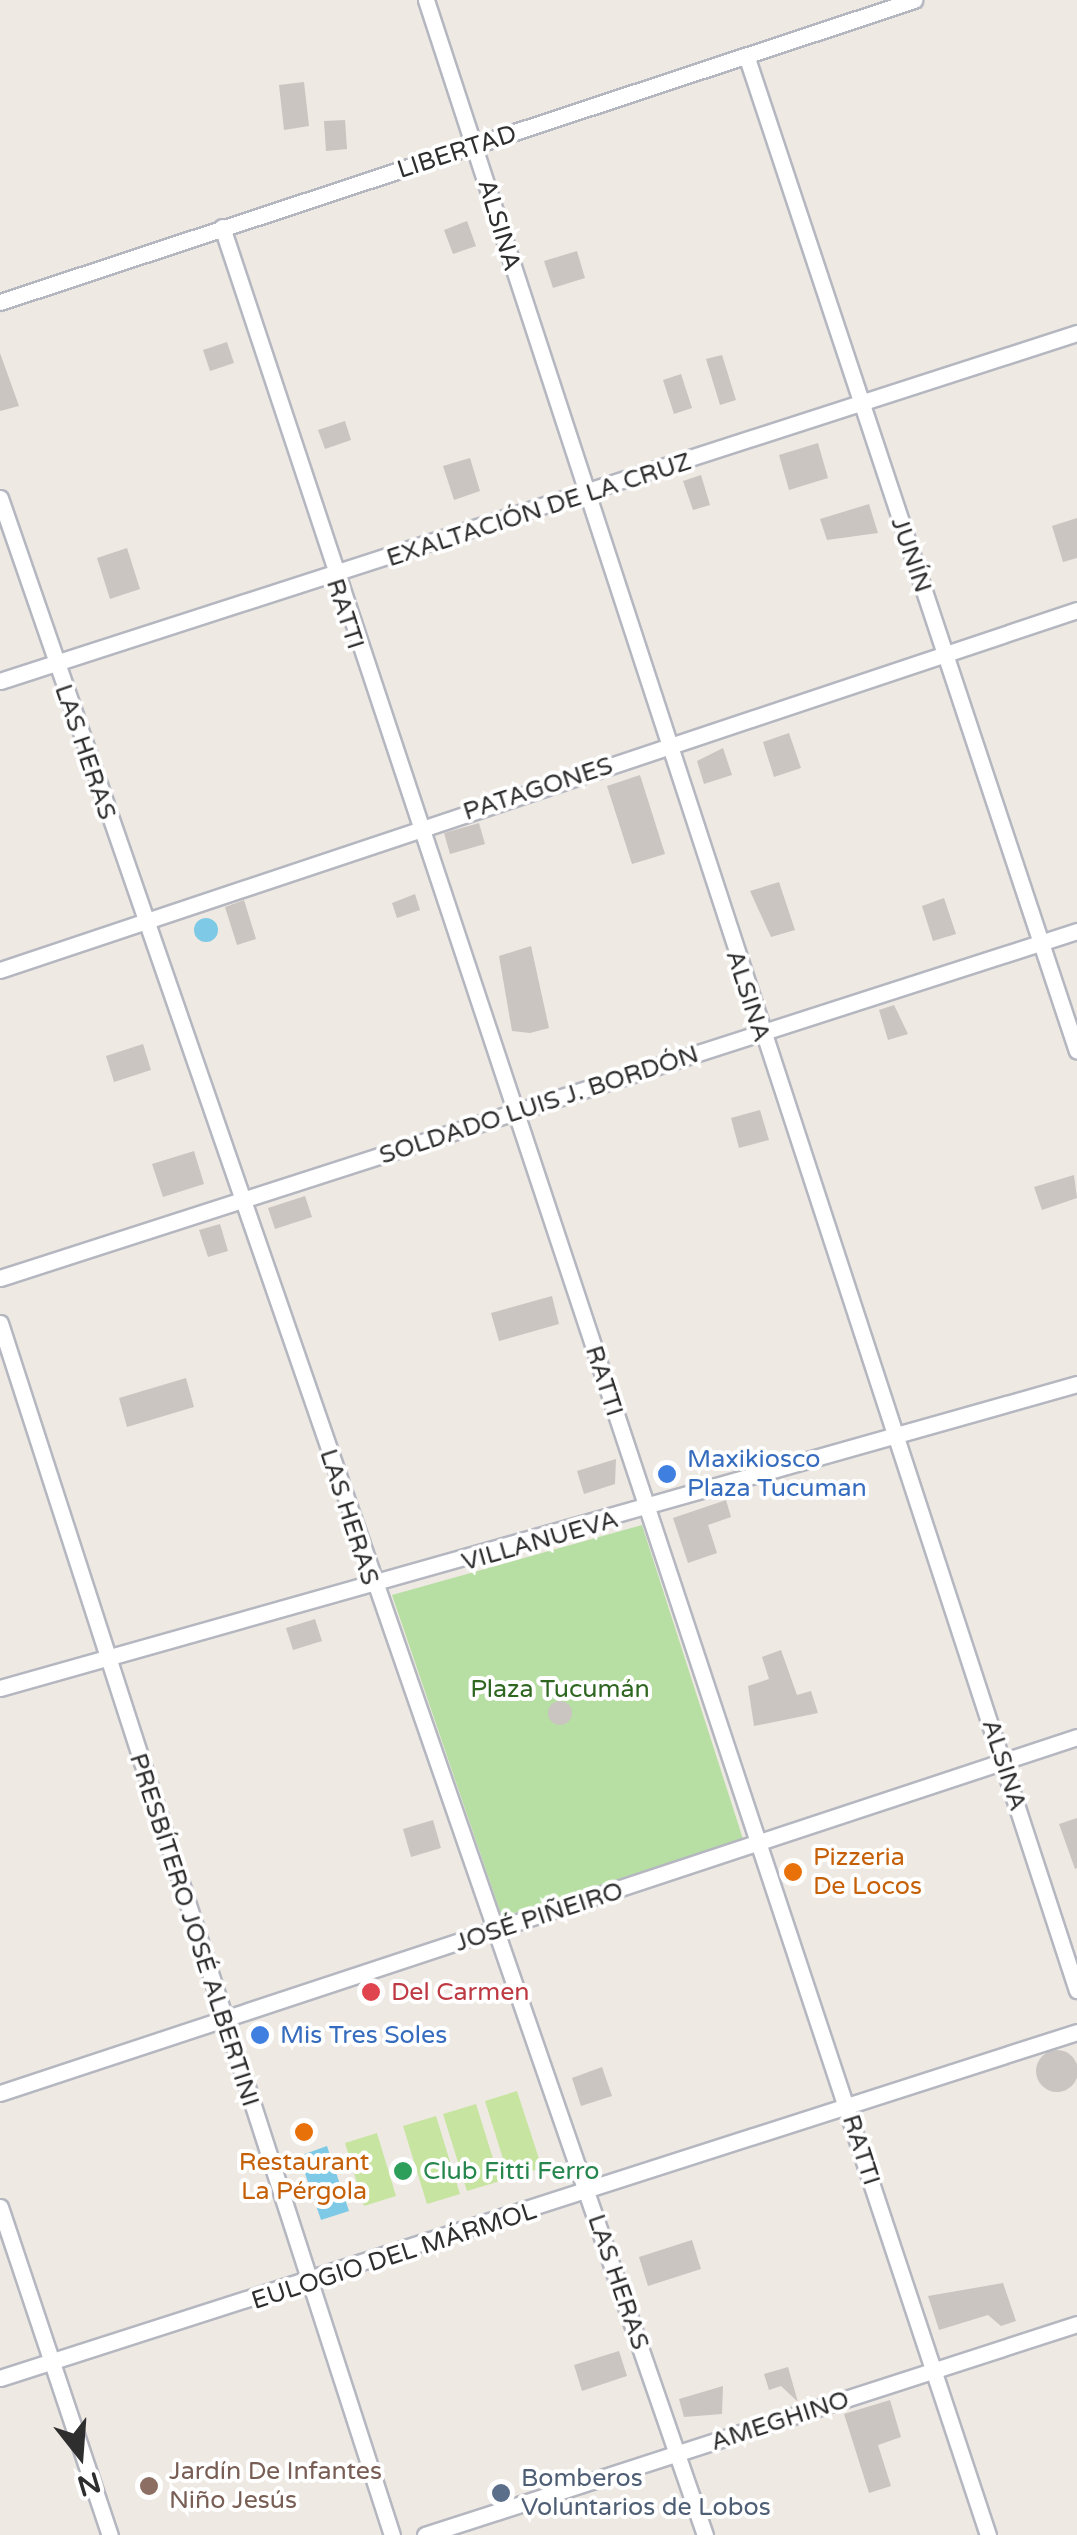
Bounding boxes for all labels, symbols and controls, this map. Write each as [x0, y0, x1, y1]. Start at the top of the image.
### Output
street label: LIBERTAD [394, 119, 520, 185]
street label: ALSINA [471, 176, 527, 274]
street label: EXALTACIÓN DE LA CRUZ [383, 447, 695, 573]
street label: JUNÍN [884, 513, 938, 597]
street label: RATTI [320, 575, 370, 653]
street label: LAS HERAS [48, 680, 122, 824]
street label: PATAGONES [459, 751, 617, 827]
street label: ALSINA [719, 947, 777, 1045]
street label: SOLDADO LUIS J. BORDÓN [376, 1039, 702, 1171]
street label: RATTI [579, 1342, 629, 1420]
street label: LAS HERAS [313, 1445, 385, 1589]
place label: Maxikiosco Plaza Tucuman [687, 1445, 867, 1504]
marker: Maxikiosco Plaza Tucuman [656, 1463, 678, 1485]
street label: VILLANUEVA [458, 1504, 622, 1578]
park label: Plaza Tucumán [470, 1674, 650, 1704]
street label: ALSINA [975, 1716, 1033, 1814]
street label: PRESBÍTERO JOSÉ ALBERTINI [123, 1750, 265, 2110]
place label: Pizzeria De Locos [813, 1843, 922, 1902]
marker: Pizzeria De Locos [782, 1861, 804, 1883]
street label: JOSÉ PIÑEIRO [451, 1876, 627, 1958]
place label: Del Carmen [391, 1977, 529, 2007]
marker: Del Carmen [360, 1981, 382, 2003]
place label: Mis Tres Soles [280, 2020, 447, 2050]
marker: Mis Tres Soles [249, 2024, 271, 2046]
street label: RATTI [836, 2111, 886, 2189]
marker: Restaurant La Pérgola [293, 2121, 315, 2143]
place label: Restaurant La Pérgola [239, 2148, 369, 2207]
place label: Club Fitti Ferro [423, 2156, 599, 2186]
marker: Club Fitti Ferro [392, 2160, 414, 2182]
street label: EULOGIO DEL MÁRMOL [248, 2196, 540, 2316]
street label: LAS HERAS [581, 2210, 655, 2354]
street label: AMEGHINO [707, 2385, 853, 2457]
north arrow [30, 2405, 130, 2505]
place label: Jardín De Infantes Niño Jesús [169, 2457, 382, 2516]
text: N [73, 2464, 104, 2503]
place label: Bomberos Voluntarios de Lobos [521, 2464, 771, 2523]
marker: Jardín De Infantes Niño Jesús [138, 2475, 160, 2497]
marker: Bomberos Voluntarios de Lobos [490, 2482, 512, 2504]

